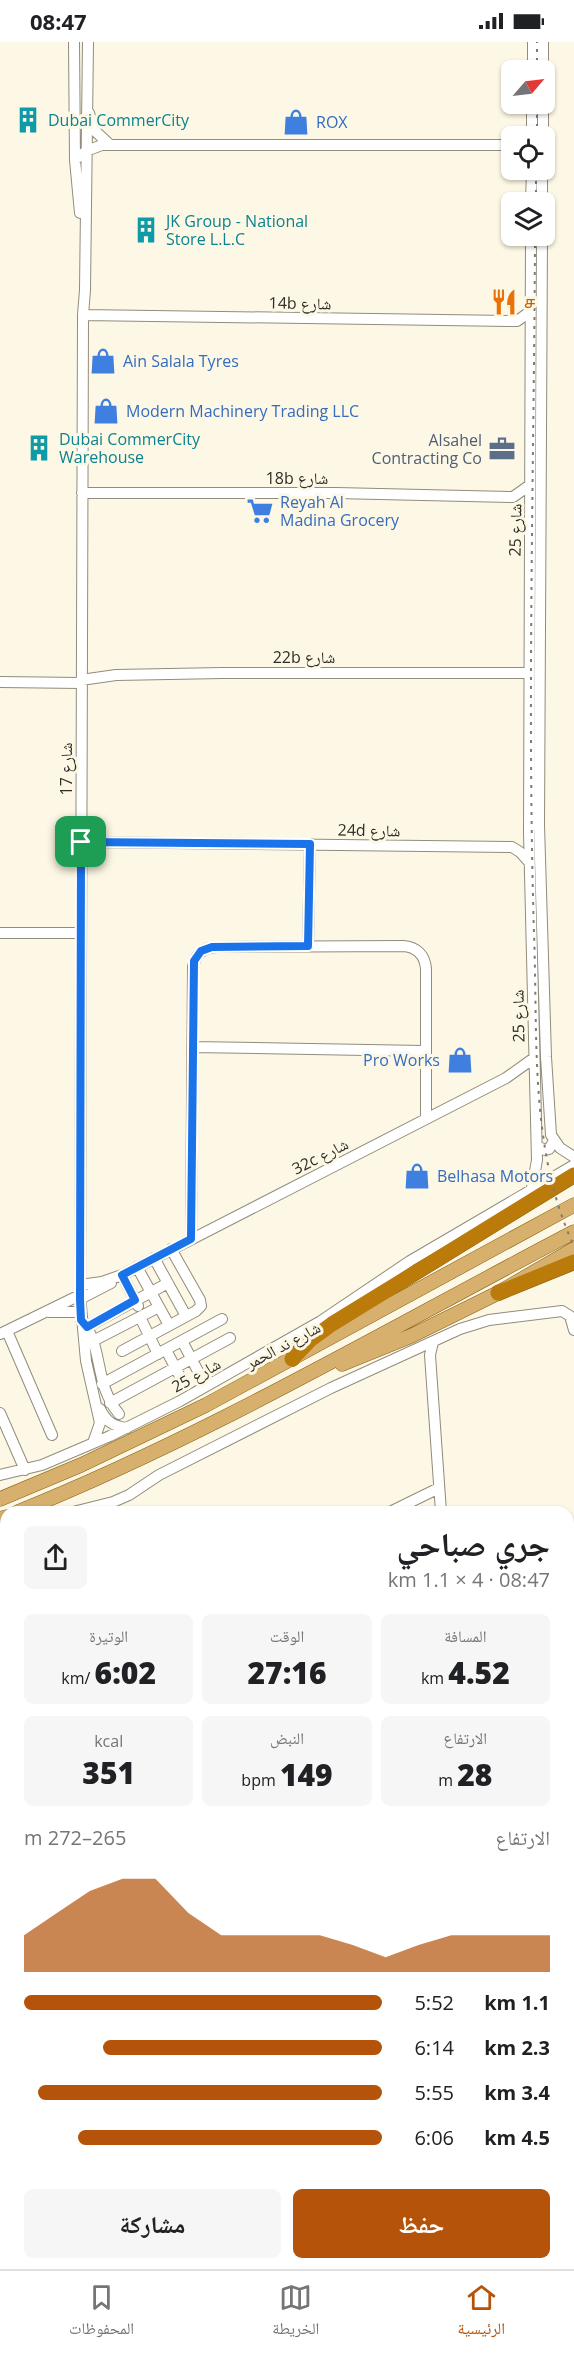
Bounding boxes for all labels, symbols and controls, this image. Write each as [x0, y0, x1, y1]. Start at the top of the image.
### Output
text: 08:47 [30, 6, 87, 36]
north arrow [501, 60, 555, 114]
map controls [501, 60, 555, 246]
building icon: Dubai CommerCity [13, 105, 43, 135]
shop icon: ROX [281, 107, 311, 137]
place label: Dubai CommerCity [48, 109, 190, 131]
place label: ROX [316, 111, 348, 133]
button: locate [501, 126, 555, 180]
button: layers [501, 192, 555, 246]
place label: JK Group - National Store L.L.C [164, 210, 308, 250]
building icon: JK Group - National Store L.L.C [131, 215, 161, 245]
restaurant icon: ச [489, 287, 519, 317]
street label: 14b شارع [268, 291, 332, 315]
place label: ச [524, 291, 536, 313]
shop icon: Ain Salala Tyres [88, 346, 118, 376]
place label: Ain Salala Tyres [123, 350, 239, 372]
shop icon: Modern Machinery Trading LLC [91, 396, 121, 426]
place label: Modern Machinery Trading LLC [126, 400, 359, 422]
place label: Dubai CommerCity Warehouse [59, 428, 201, 468]
place label: Alsahel Contracting Co [372, 429, 482, 469]
building icon: Dubai CommerCity Warehouse [24, 433, 54, 463]
office icon: Alsahel Contracting Co [487, 434, 517, 464]
street label: 18b شارع [266, 467, 328, 489]
place label: Reyah Al Madina Grocery [280, 491, 400, 531]
supermarket icon: Reyah Al Madina Grocery [245, 496, 275, 526]
street label: شارع 25 [504, 503, 526, 557]
street label: 22b شارع [273, 646, 335, 668]
street label: شارع 17 [55, 743, 77, 795]
pin [55, 816, 106, 867]
street label: 24d شارع [337, 818, 401, 842]
icon: arrive [64, 825, 97, 858]
street label: شارع 25 [507, 989, 529, 1043]
shop icon: Pro Works [445, 1045, 475, 1075]
place label: Pro Works [363, 1049, 440, 1071]
street label: 32c شارع [288, 1132, 352, 1180]
shop icon: Belhasa Motors [402, 1161, 432, 1191]
place label: Belhasa Motors [437, 1165, 553, 1187]
street label: شارع ند الحمر [241, 1316, 324, 1374]
street label: شارع 25 [168, 1353, 224, 1397]
text: جري صباحي [396, 1521, 550, 1566]
button: share [24, 1526, 87, 1589]
text: 08:47 · 4 × 1.1 km [388, 1566, 550, 1593]
text: الوتيرة [89, 1625, 128, 1647]
text: الوقت [270, 1625, 304, 1647]
text: المسافة [444, 1625, 487, 1647]
text: 6:02 [95, 1652, 156, 1693]
text: 27:16 [248, 1652, 327, 1693]
text: 4.52 [448, 1652, 510, 1693]
text: /km [61, 1667, 95, 1689]
text: km [421, 1667, 448, 1689]
text: النبض [270, 1727, 304, 1749]
text: الارتفاع [444, 1727, 487, 1749]
text: kcal [94, 1730, 123, 1752]
text: 351 [82, 1752, 135, 1793]
text: 149 [280, 1754, 333, 1795]
text: 28 [457, 1754, 492, 1795]
text: bpm [241, 1769, 280, 1791]
text: m [438, 1769, 457, 1791]
text: 265–272 m [24, 1824, 126, 1851]
text: الارتفاع [495, 1824, 550, 1851]
text: 5:52 [414, 1989, 454, 2016]
text: 1.1 km [484, 1989, 550, 2016]
text: 6:14 [414, 2034, 454, 2061]
text: 2.3 km [484, 2034, 550, 2061]
text: 5:55 [414, 2079, 454, 2106]
text: 3.4 km [484, 2079, 550, 2106]
text: 6:06 [414, 2124, 454, 2151]
text: 4.5 km [484, 2124, 550, 2151]
button: مشاركة [24, 2189, 281, 2258]
button: حفظ [293, 2189, 550, 2258]
tab: المحفوظات [69, 2281, 134, 2344]
tab: الخريطة [272, 2281, 319, 2344]
tab: الرئيسية [458, 2281, 505, 2344]

